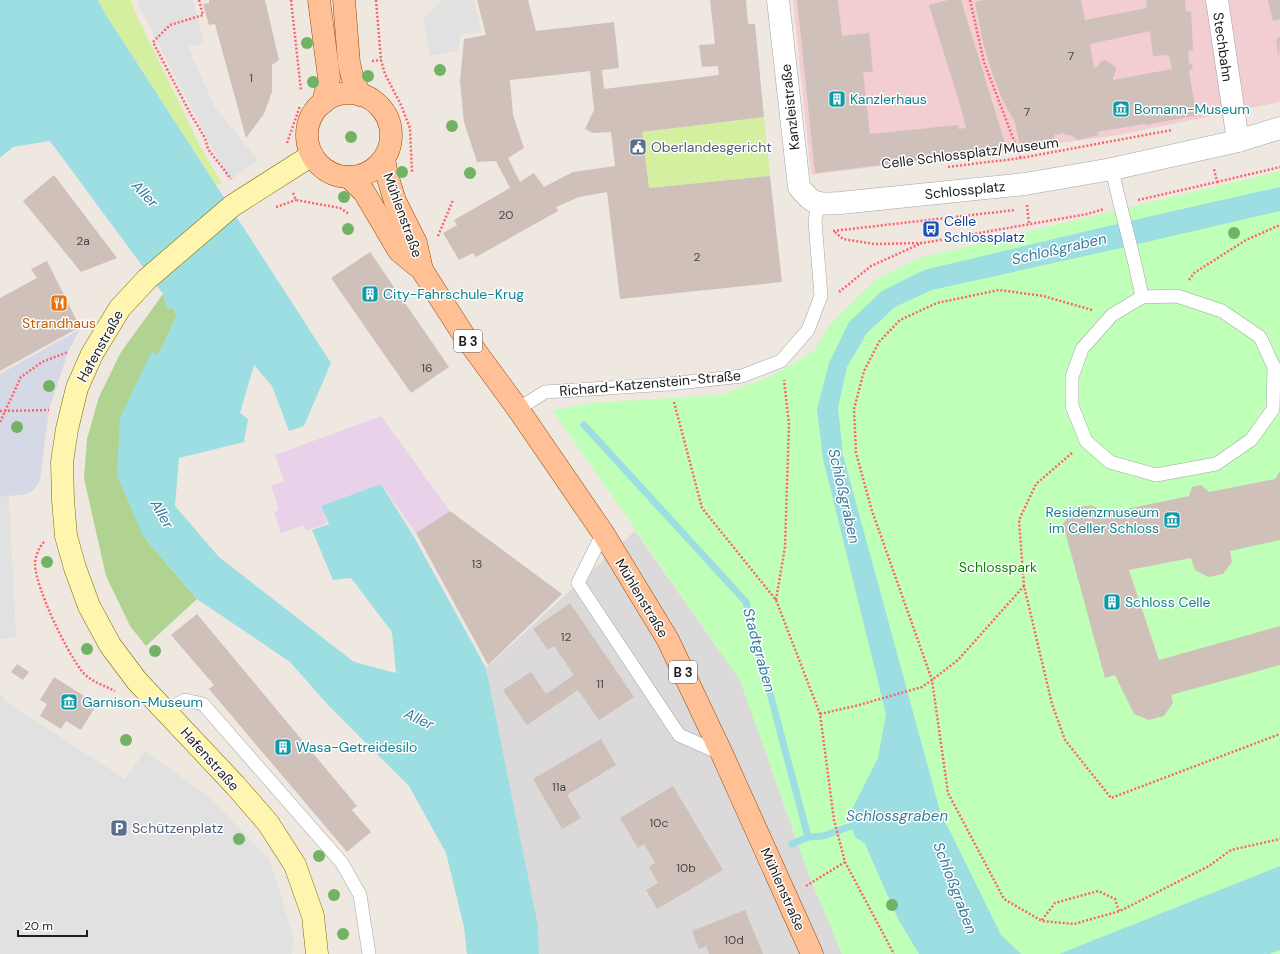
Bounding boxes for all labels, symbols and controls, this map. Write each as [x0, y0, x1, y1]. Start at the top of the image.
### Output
street label: Stechbahn [1209, 11, 1237, 83]
house number: 7 [1068, 48, 1074, 64]
street label: Kanzleistraße [777, 63, 803, 151]
house number: 1 [249, 70, 253, 86]
building icon: Kanzlerhaus [827, 89, 847, 109]
place label: Kanzlerhaus [850, 90, 927, 108]
museum icon: Bomann-Museum [1111, 99, 1131, 119]
place label: Bomann-Museum [1134, 100, 1250, 118]
house number: 7 [1024, 104, 1030, 120]
street label: Celle Schlossplatz/Museum [880, 133, 1060, 173]
public building icon: Oberlandesgericht [628, 137, 648, 157]
place label: Oberlandesgericht [651, 138, 772, 156]
street label: Mühlenstraße [379, 170, 427, 260]
water label: Aller [127, 175, 163, 212]
street label: Schlossplatz [924, 177, 1006, 203]
house number: 20 [498, 207, 514, 223]
place label: Celle Schlossplatz [944, 212, 1025, 246]
bus stop icon: Celle Schlossplatz [921, 219, 941, 239]
water label: Schloßgraben [1010, 228, 1109, 270]
house number: 2a [76, 233, 90, 249]
house number: 2 [694, 249, 701, 265]
building icon: City-Fahrschule-Krug [360, 284, 380, 304]
place label: City-Fahrschule-Krug [383, 285, 524, 303]
restaurant icon: Strandhaus [49, 293, 69, 313]
street label: Hafenstraße [73, 307, 127, 385]
place label: Strandhaus [22, 314, 96, 332]
road number: B 3 [454, 330, 482, 352]
house number: 16 [421, 360, 433, 376]
street label: Richard-Katzenstein-Straße [558, 366, 742, 400]
water label: Schloßgraben [823, 447, 865, 546]
water label: Aller [145, 495, 179, 533]
place label: Residenzmuseum im Celler Schloss [1046, 503, 1159, 537]
museum icon: Residenzmuseum im Celler Schloss [1162, 510, 1182, 530]
street label: Mühlenstraße [611, 555, 673, 641]
house number: 13 [472, 556, 482, 572]
park label: Schlosspark [959, 558, 1037, 576]
building icon: Schloss Celle [1102, 592, 1122, 612]
place label: Schloss Celle [1125, 593, 1211, 611]
water label: Stadtgraben [738, 606, 780, 695]
house number: 12 [561, 629, 571, 645]
road number: B 3 [669, 661, 697, 683]
house number: 11 [596, 676, 604, 692]
museum icon: Garnison-Museum [59, 692, 79, 712]
place label: Garnison-Museum [82, 693, 203, 711]
water label: Aller [400, 703, 438, 735]
street label: Hafenstraße [177, 723, 243, 795]
building icon: Wasa-Getreidesilo [273, 737, 293, 757]
place label: Wasa-Getreidesilo [296, 738, 417, 756]
house number: 11a [552, 779, 566, 795]
water label: Schlossgraben [846, 806, 948, 826]
house number: 10c [650, 815, 669, 831]
parking icon: Schützenplatz [109, 818, 129, 838]
place label: Schützenplatz [132, 819, 223, 837]
water label: Schloßgraben [928, 839, 982, 937]
street label: Mühlenstraße [757, 845, 809, 933]
house number: 10b [676, 860, 696, 876]
scale bar [18, 912, 87, 938]
text: 20 m [24, 918, 53, 934]
house number: 10d [724, 932, 744, 948]

